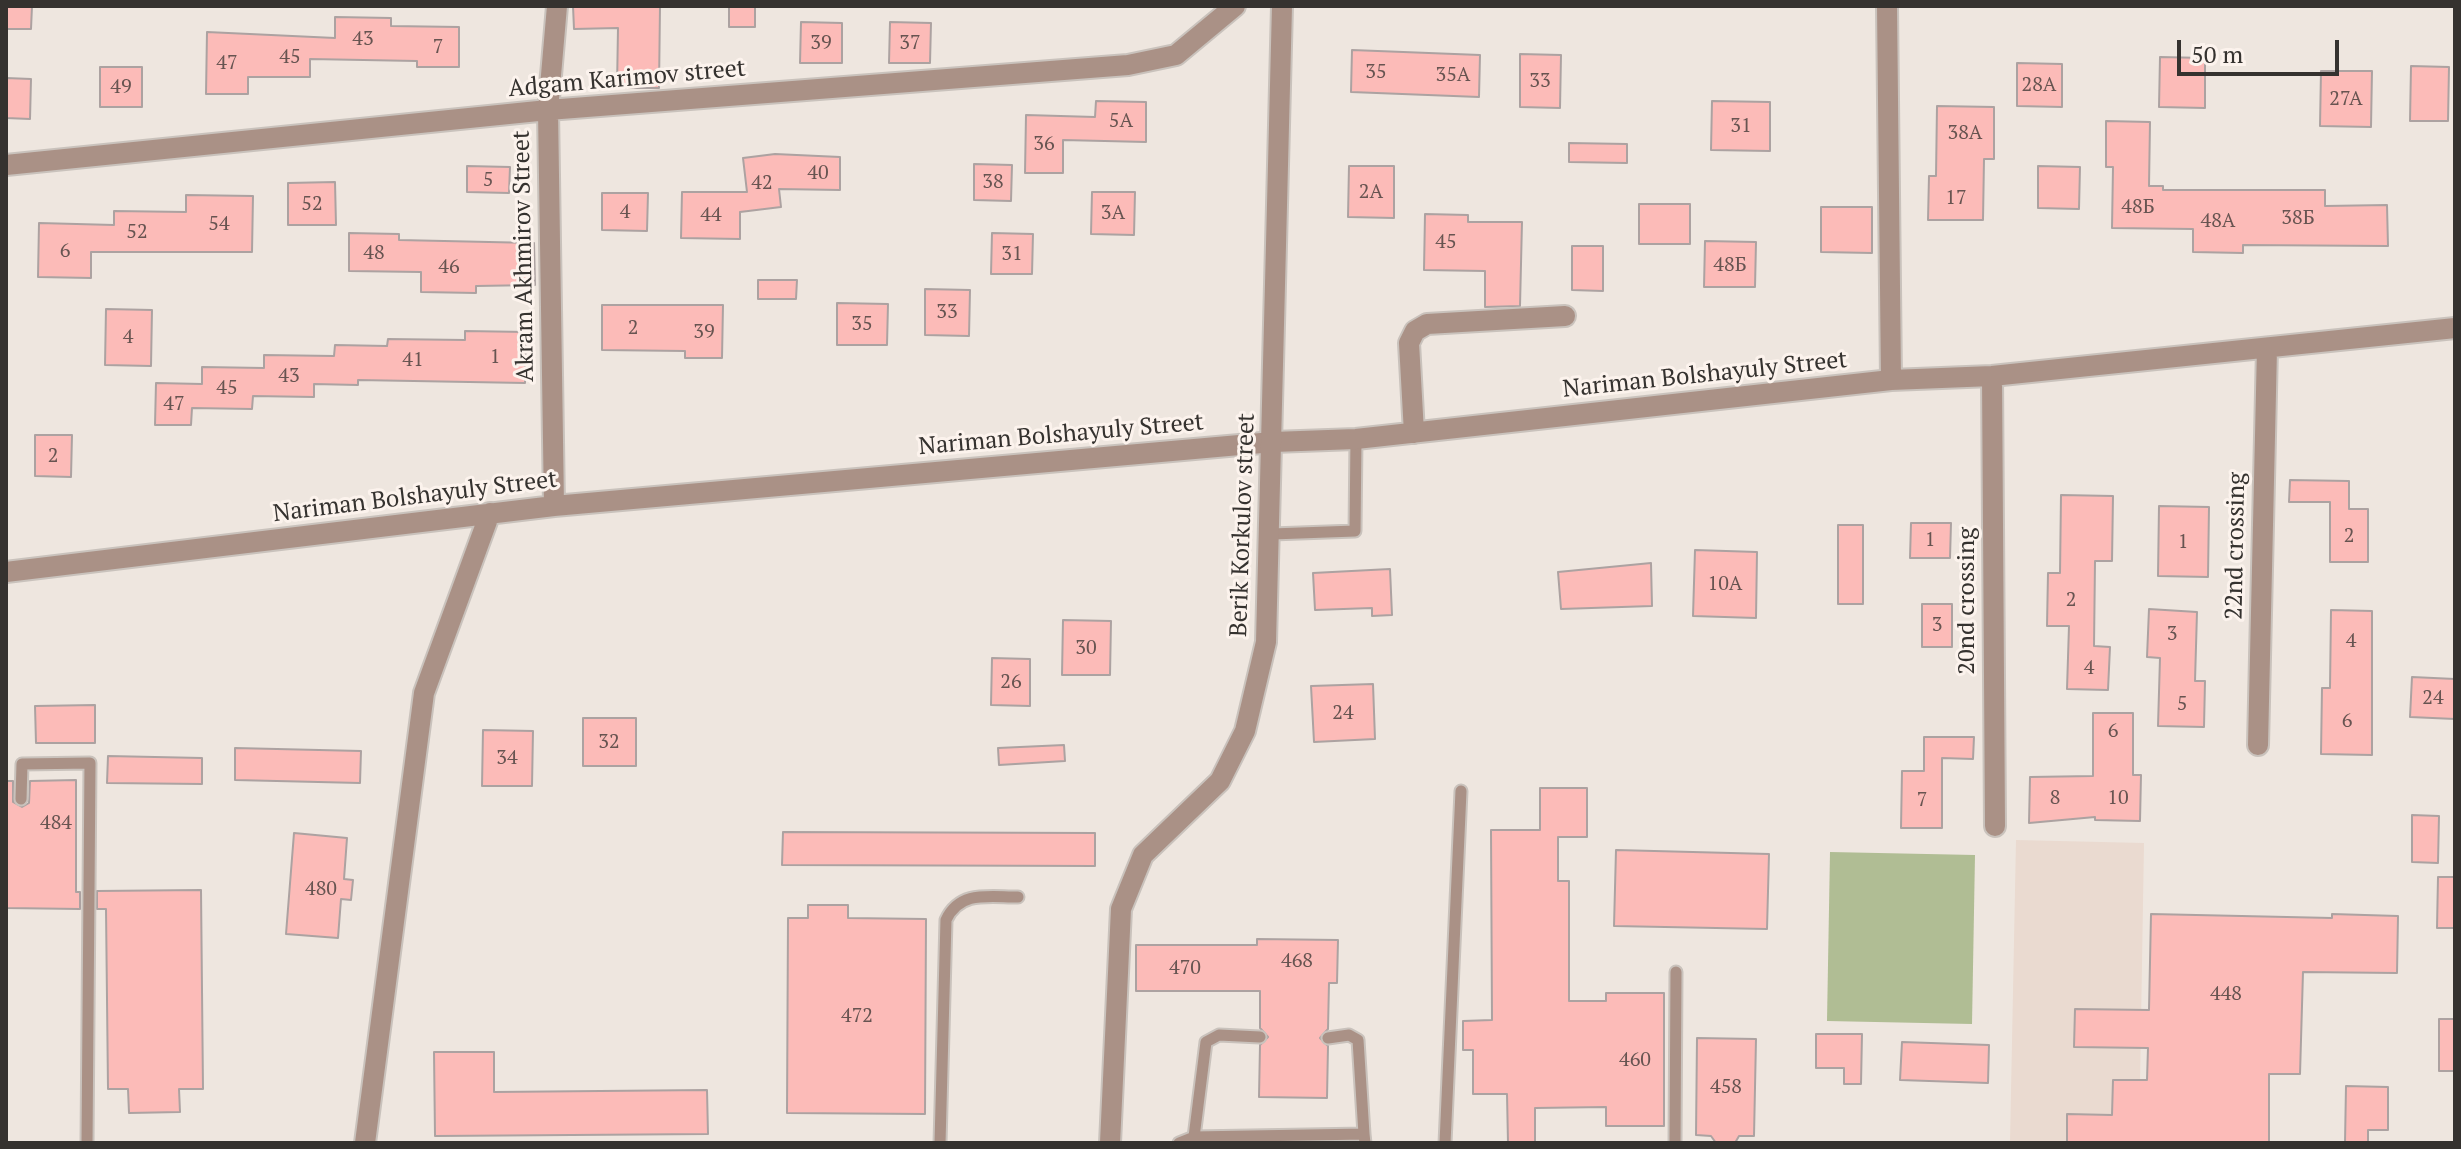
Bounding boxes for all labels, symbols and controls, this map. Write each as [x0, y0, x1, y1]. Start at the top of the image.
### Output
scale bar [2181, 24, 2343, 74]
house number: 43 [352, 27, 374, 51]
house number: 39 [810, 31, 832, 55]
house number: 37 [899, 31, 921, 55]
house number: 7 [433, 35, 443, 59]
text: 50 m [2191, 38, 2243, 70]
house number: 45 [279, 45, 301, 69]
house number: 47 [216, 51, 238, 75]
street label: Adgam Karimov street [507, 54, 747, 104]
house number: 35 [1365, 60, 1387, 84]
house number: 35А [1436, 63, 1470, 87]
house number: 33 [1529, 69, 1551, 93]
house number: 28А [2022, 73, 2056, 97]
house number: 49 [110, 75, 132, 99]
house number: 27А [2329, 87, 2363, 111]
house number: 5А [1109, 109, 1133, 133]
house number: 31 [1730, 114, 1752, 138]
house number: 38А [1948, 121, 1982, 145]
street label: Akram Akhmirov Street [507, 130, 541, 382]
house number: 36 [1033, 132, 1055, 156]
house number: 40 [807, 161, 829, 185]
house number: 5 [483, 168, 493, 192]
house number: 38 [982, 170, 1004, 194]
house number: 42 [751, 171, 773, 195]
house number: 2А [1359, 180, 1383, 204]
house number: 17 [1945, 186, 1967, 210]
house number: 52 [301, 192, 323, 216]
house number: 48Б [2121, 195, 2155, 219]
house number: 4 [620, 200, 630, 224]
house number: 3А [1101, 201, 1125, 225]
house number: 44 [700, 203, 722, 227]
house number: 38Б [2281, 206, 2315, 230]
house number: 48А [2201, 209, 2235, 233]
house number: 54 [208, 212, 230, 236]
house number: 52 [126, 220, 148, 244]
house number: 45 [1435, 230, 1457, 254]
house number: 6 [60, 239, 70, 263]
house number: 48 [363, 241, 385, 265]
house number: 31 [1001, 242, 1023, 266]
house number: 48Б [1713, 253, 1747, 277]
house number: 46 [438, 255, 460, 279]
house number: 33 [936, 300, 958, 324]
house number: 35 [851, 312, 873, 336]
house number: 2 [628, 316, 638, 340]
house number: 39 [693, 320, 715, 344]
house number: 4 [123, 325, 133, 349]
house number: 1 [490, 345, 500, 369]
street label: Nariman Bolshayuly Street [1561, 346, 1849, 404]
house number: 41 [402, 348, 424, 372]
house number: 43 [278, 364, 300, 388]
house number: 45 [216, 376, 238, 400]
house number: 47 [163, 392, 185, 416]
street label: Nariman Bolshayuly Street [917, 408, 1205, 462]
street label: Berik Korkulov street [1225, 413, 1261, 637]
house number: 2 [48, 444, 58, 468]
street label: Nariman Bolshayuly Street [271, 465, 559, 529]
street label: 22nd crossing [2220, 472, 2252, 620]
house number: 2 [2344, 524, 2354, 548]
street label: 20nd crossing [1953, 527, 1981, 675]
house number: 1 [1925, 528, 1935, 552]
house number: 1 [2178, 530, 2188, 554]
house number: 10А [1708, 572, 1742, 596]
house number: 2 [2066, 588, 2076, 612]
house number: 3 [1932, 613, 1942, 637]
house number: 3 [2167, 622, 2177, 646]
house number: 4 [2346, 629, 2356, 653]
house number: 30 [1075, 636, 1097, 660]
house number: 4 [2084, 656, 2094, 680]
house number: 26 [1000, 670, 1022, 694]
house number: 24 [2422, 686, 2444, 710]
house number: 5 [2177, 692, 2187, 716]
house number: 24 [1332, 701, 1354, 725]
house number: 6 [2342, 709, 2352, 733]
house number: 6 [2108, 719, 2118, 743]
house number: 32 [598, 730, 620, 754]
house number: 34 [496, 746, 518, 770]
house number: 8 [2050, 786, 2060, 810]
house number: 10 [2107, 786, 2129, 810]
house number: 7 [1917, 788, 1927, 812]
house number: 484 [40, 811, 72, 835]
house number: 480 [305, 877, 337, 901]
house number: 468 [1281, 949, 1313, 973]
house number: 470 [1169, 956, 1201, 980]
house number: 448 [2210, 982, 2242, 1006]
house number: 472 [841, 1004, 873, 1028]
house number: 460 [1619, 1048, 1651, 1072]
house number: 458 [1710, 1075, 1742, 1099]

